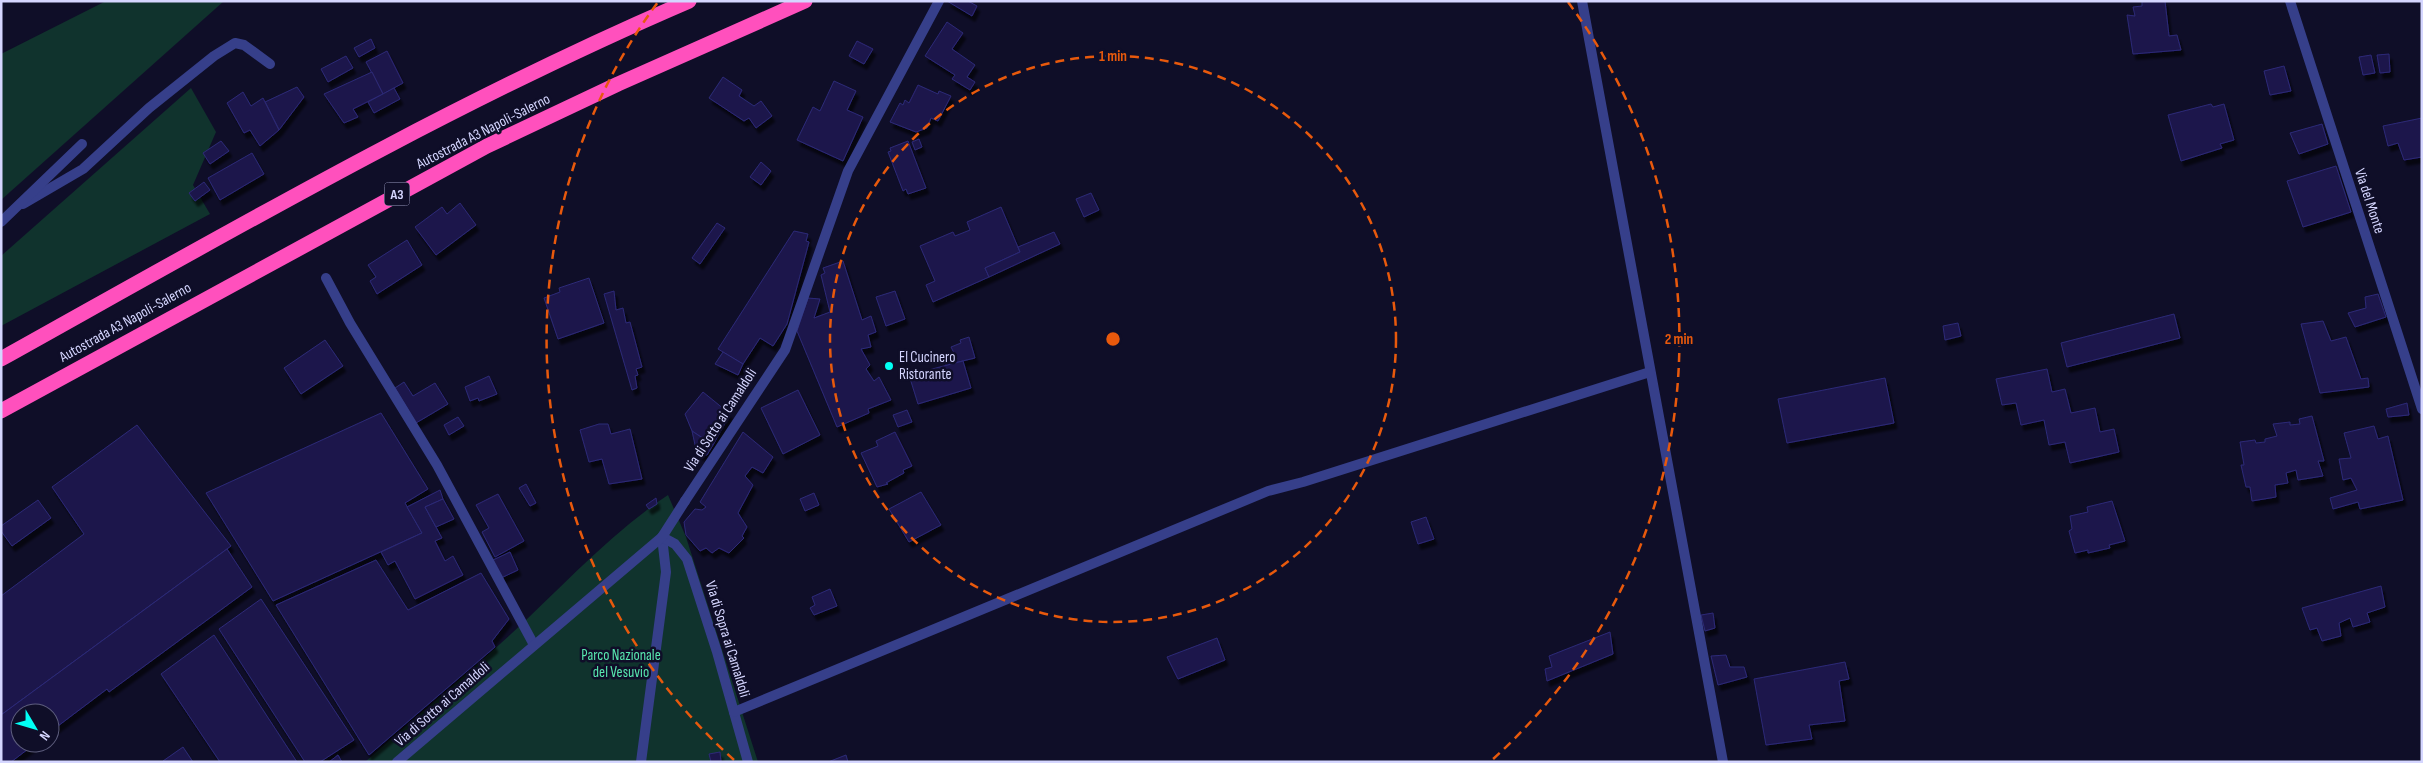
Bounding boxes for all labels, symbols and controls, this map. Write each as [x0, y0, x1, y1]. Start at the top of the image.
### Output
text: 1 min [1099, 47, 1127, 66]
street label: Autostrada A3 Napoli-Salerno [412, 89, 553, 174]
street label: Via del Monte [2350, 166, 2389, 236]
road number: A3 [384, 182, 410, 205]
street label: Autostrada A3 Napoli-Salerno [55, 278, 195, 367]
centre of rings [1104, 330, 1122, 348]
text: 2 min [1665, 330, 1693, 349]
place label: El Cucinero Ristorante [899, 348, 955, 384]
marker: El Cucinero Ristorante [883, 360, 895, 372]
street label: Via di Sotto ai Camaldoli [680, 365, 761, 476]
street label: Via di Sopra ai Camaldoli [701, 579, 754, 700]
park label: Parco Nazionale del Vesuvio [581, 646, 661, 682]
street label: Via di Sotto ai Camaldoli [391, 658, 494, 751]
north arrow [10, 703, 60, 753]
text: N [36, 728, 54, 744]

